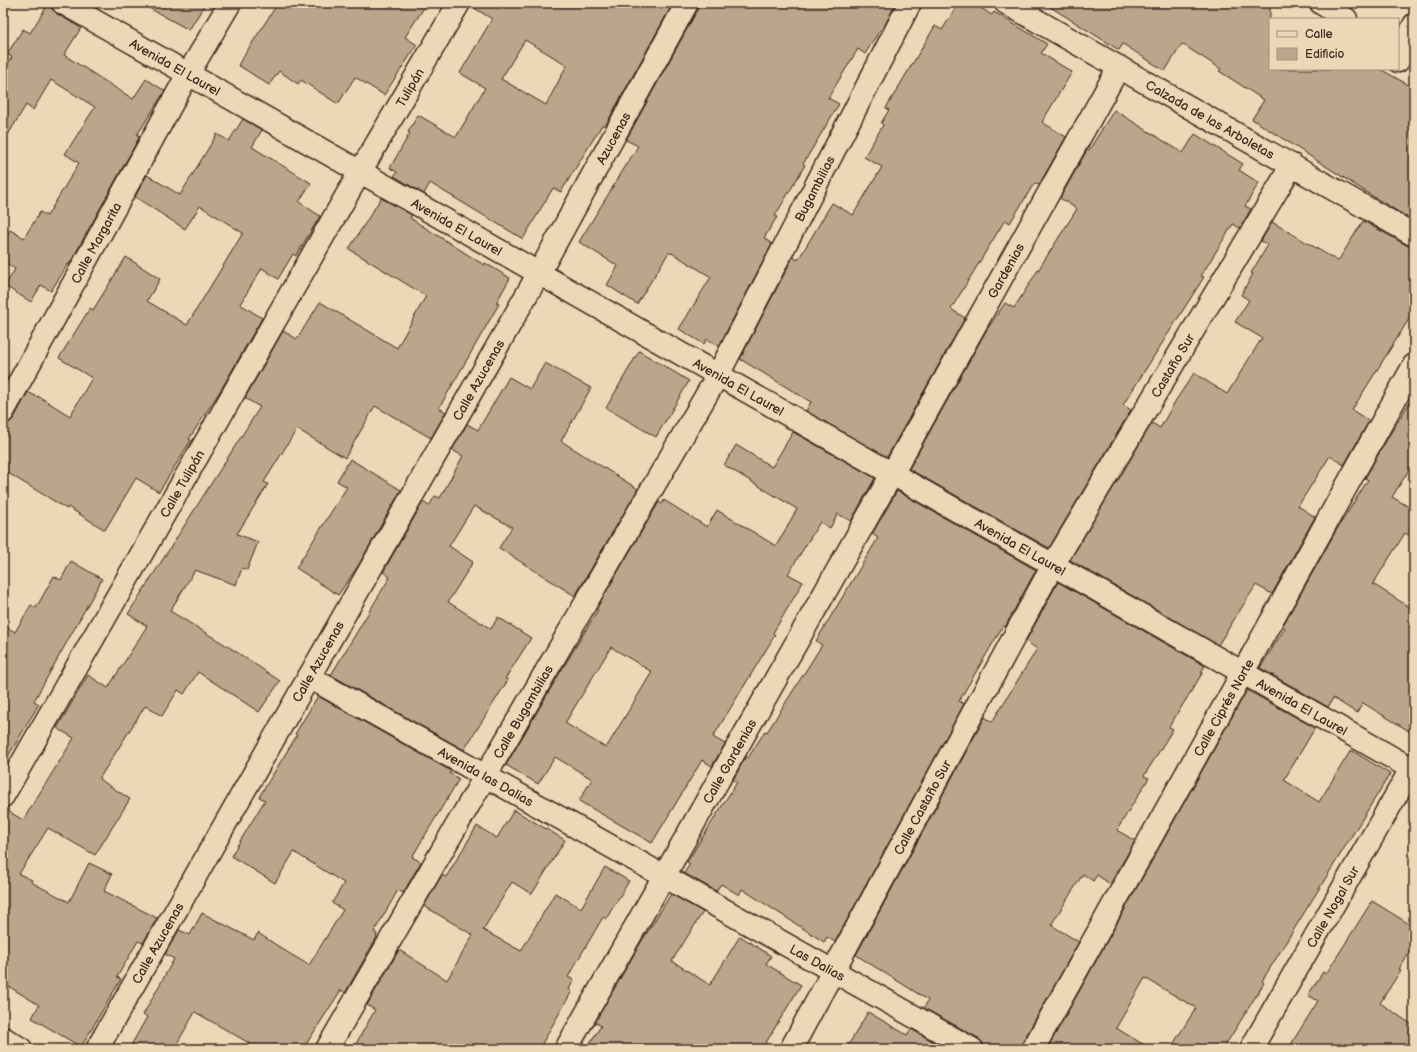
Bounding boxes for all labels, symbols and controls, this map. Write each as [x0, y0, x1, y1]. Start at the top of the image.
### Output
legend [1269, 18, 1399, 70]
text: Calle [1305, 27, 1333, 42]
street label: Avenida El Laurel [126, 35, 223, 100]
text: Edificio [1305, 47, 1345, 62]
street label: Tulipán [393, 66, 428, 110]
street label: Calzada de las Arboletas [1143, 77, 1277, 163]
street label: Azucenas [593, 109, 635, 167]
street label: Bugambilias [791, 153, 839, 225]
street label: Avenida El Laurel [408, 195, 505, 260]
street label: Calle Margarita [68, 200, 125, 287]
street label: Gardenias [985, 240, 1028, 301]
street label: Castaño Sur [1148, 331, 1199, 401]
street label: Calle Azucenas [450, 337, 509, 424]
street label: Avenida El Laurel [690, 355, 787, 420]
street label: Calle Tulipán [157, 447, 208, 521]
street label: Avenida El Laurel [972, 515, 1068, 580]
street label: Calle Azucenas [289, 618, 348, 705]
street label: Calle Ciprés Norte [1191, 656, 1258, 759]
street label: Calle Bugambilias [490, 662, 557, 762]
street label: Avenida El Laurel [1253, 675, 1350, 740]
street label: Calle Gardenias [700, 716, 761, 807]
street label: Avenida las Dalias [435, 744, 536, 811]
street label: Calle Castaño Sur [891, 757, 955, 858]
street label: Calle Nogal Sur [1304, 863, 1363, 951]
street label: Calle Azucenas [129, 900, 188, 987]
street label: Las Dalias [787, 941, 848, 985]

